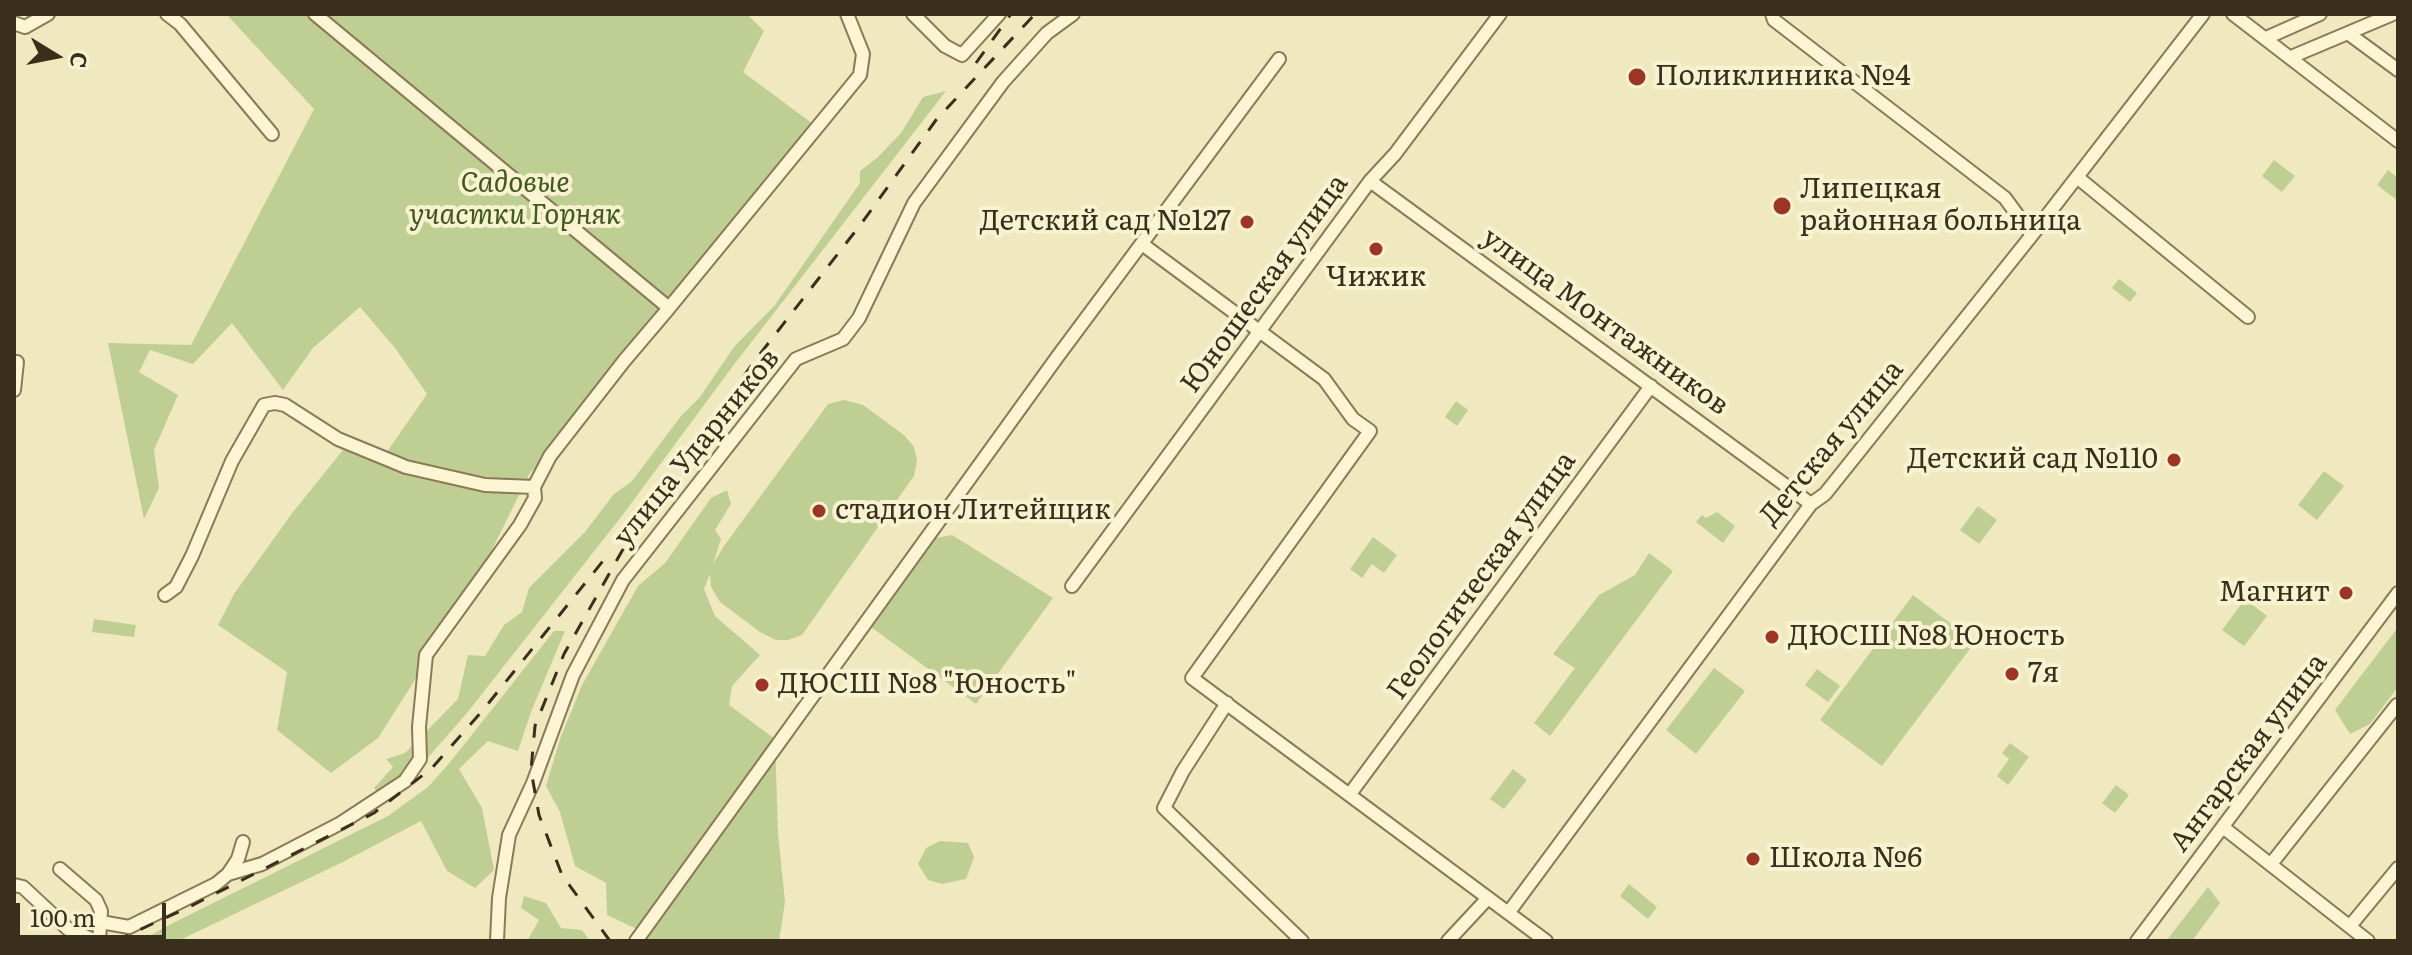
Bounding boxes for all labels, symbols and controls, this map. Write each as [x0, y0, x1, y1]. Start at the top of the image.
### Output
north arrow [16, 16, 96, 96]
text: С [63, 50, 98, 71]
place label: Поликлиника №4 [1655, 60, 1911, 94]
marker: Поликлиника №4 [1626, 66, 1648, 88]
park label: Садовые участки Горняк [409, 167, 621, 233]
street label: Юношеская улица [1174, 168, 1356, 400]
place label: Липецкая районная больница [1800, 173, 2081, 239]
marker: Липецкая районная больница [1771, 195, 1793, 217]
place label: Детский сад №127 [980, 205, 1231, 239]
marker: Детский сад №127 [1238, 213, 1256, 231]
street label: улица Монтажников [1475, 221, 1735, 423]
marker: Чижик [1367, 240, 1385, 258]
place label: Чижик [1326, 261, 1426, 295]
street label: улица Ударников [607, 342, 787, 554]
street label: Детская улица [1753, 354, 1911, 532]
place label: Детский сад №110 [1907, 443, 2158, 477]
street label: Геологическая улица [1381, 445, 1583, 707]
marker: Детский сад №110 [2165, 451, 2183, 469]
place label: стадион Литейщик [835, 494, 1111, 528]
marker: стадион Литейщик [810, 502, 828, 520]
place label: Магнит [2219, 576, 2330, 610]
marker: Магнит [2337, 584, 2355, 602]
place label: ДЮСШ №8 Юность [1788, 620, 2065, 654]
marker: ДЮСШ №8 Юность [1763, 628, 1781, 646]
street label: Ангарская улица [2163, 647, 2335, 859]
place label: 7я [2028, 657, 2059, 691]
marker: 7я [2003, 665, 2021, 683]
place label: ДЮСШ №8 "Юность" [778, 668, 1076, 702]
marker: ДЮСШ №8 "Юность" [753, 676, 771, 694]
place label: Школа №6 [1769, 842, 1922, 876]
marker: Школа №6 [1744, 850, 1762, 868]
scale bar [20, 887, 170, 937]
text: 100 m [30, 899, 96, 934]

